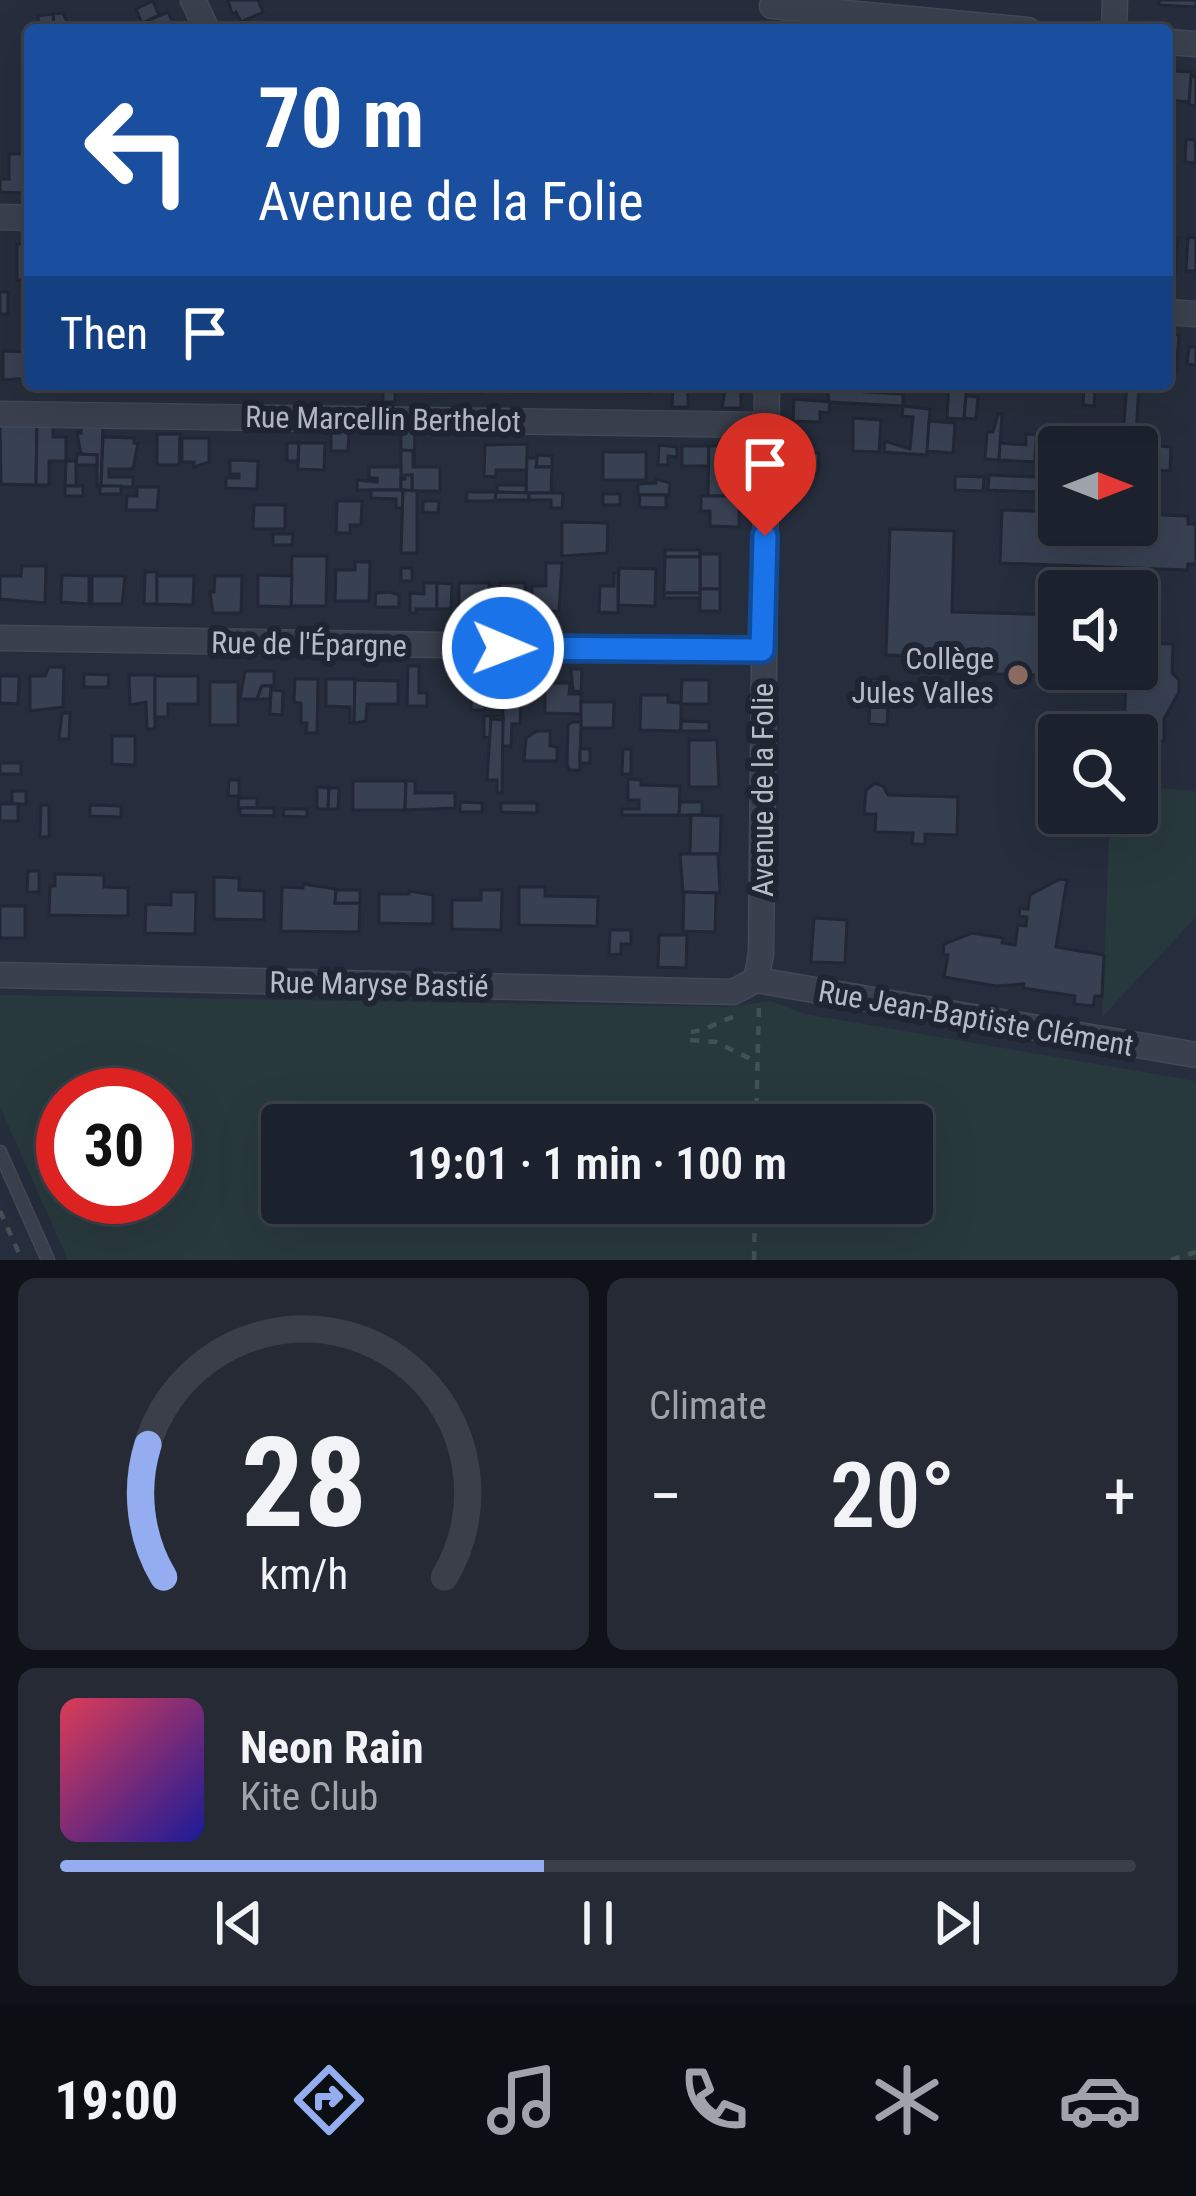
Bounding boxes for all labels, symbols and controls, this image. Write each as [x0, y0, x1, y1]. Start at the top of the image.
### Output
text: 70 m [258, 69, 425, 168]
icon: left [60, 72, 216, 228]
text: Avenue de la Folie [258, 170, 644, 233]
icon: arrive [172, 300, 238, 366]
text: Then [60, 307, 148, 360]
street label: Rue Marcellin Berthelot [245, 399, 521, 439]
pin [714, 413, 816, 536]
north arrow [1038, 426, 1158, 546]
map controls [1038, 426, 1158, 834]
icon: arrive [732, 431, 798, 497]
button: sound [1038, 570, 1158, 690]
position arrow [440, 585, 566, 711]
street label: Rue de l'Épargne [211, 625, 407, 663]
place label: Collège Jules Valles [851, 641, 994, 710]
marker: Collège Jules Valles [1005, 662, 1031, 688]
street label: Avenue de la Folie [745, 683, 780, 897]
button: search [1038, 714, 1158, 834]
street label: Rue Maryse Bastié [269, 965, 489, 1003]
street label: Rue Jean-Baptiste Clément [816, 973, 1136, 1063]
speed limit sign: 30 [36, 1068, 192, 1224]
text: 19:01 · 1 min · 100 m [407, 1137, 787, 1190]
text: Climate [649, 1383, 767, 1429]
text: 28 [240, 1410, 367, 1556]
text: 20° [830, 1444, 955, 1549]
text: − [649, 1458, 682, 1535]
text: + [1103, 1458, 1136, 1535]
text: km/h [259, 1549, 348, 1599]
text: Neon Rain [240, 1721, 424, 1774]
text: Kite Club [240, 1774, 378, 1820]
icon: previous [206, 1890, 272, 1956]
icon: pause [565, 1890, 631, 1956]
icon: next [924, 1890, 990, 1956]
icon: directions [287, 2058, 371, 2142]
icon: music [480, 2058, 564, 2142]
icon: phone [672, 2058, 756, 2142]
icon: climate [865, 2058, 949, 2142]
icon: car [1058, 2058, 1142, 2142]
text: 19:00 [54, 2069, 178, 2132]

